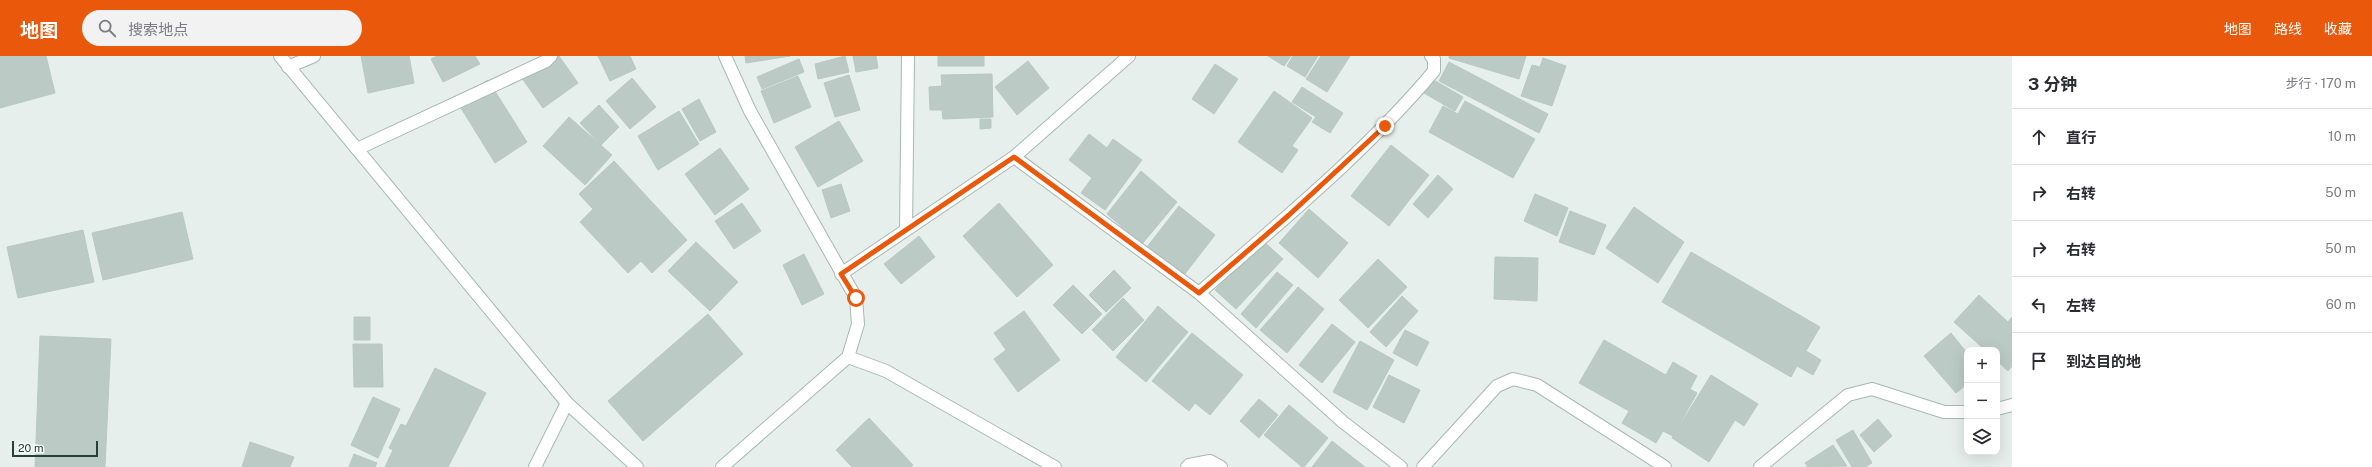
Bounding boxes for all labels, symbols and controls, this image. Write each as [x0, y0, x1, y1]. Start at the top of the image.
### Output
search box [82, 10, 362, 46]
icon: search [96, 17, 118, 39]
text: 地图 [20, 19, 58, 41]
text: 搜索地点 [128, 21, 188, 38]
text: 地图 [2224, 21, 2252, 37]
text: 路线 [2274, 21, 2302, 37]
text: 收藏 [2324, 21, 2352, 37]
text: 3 分钟 [2028, 74, 2077, 94]
text: 步行 · 170 m [2286, 76, 2356, 91]
route end [1376, 117, 1394, 135]
icon: ahead [2028, 126, 2050, 148]
text: 直行 [2066, 129, 2096, 146]
text: 10 m [2328, 129, 2356, 144]
icon: right [2028, 182, 2050, 204]
text: 右转 [2066, 185, 2096, 202]
text: 50 m [2325, 185, 2356, 200]
icon: right [2028, 238, 2050, 260]
text: 右转 [2066, 241, 2096, 258]
text: 50 m [2325, 241, 2356, 256]
route start [847, 289, 865, 307]
icon: left [2028, 294, 2050, 316]
text: 左转 [2066, 297, 2096, 314]
text: 60 m [2326, 297, 2356, 312]
map controls [1964, 347, 2000, 455]
button: + [1964, 347, 2000, 383]
icon: arrive [2028, 350, 2050, 372]
text: 到达目的地 [2066, 353, 2141, 370]
button: − [1964, 383, 2000, 419]
button: layers [1964, 419, 2000, 455]
scale bar [12, 439, 98, 458]
text: 20 m [18, 442, 43, 454]

